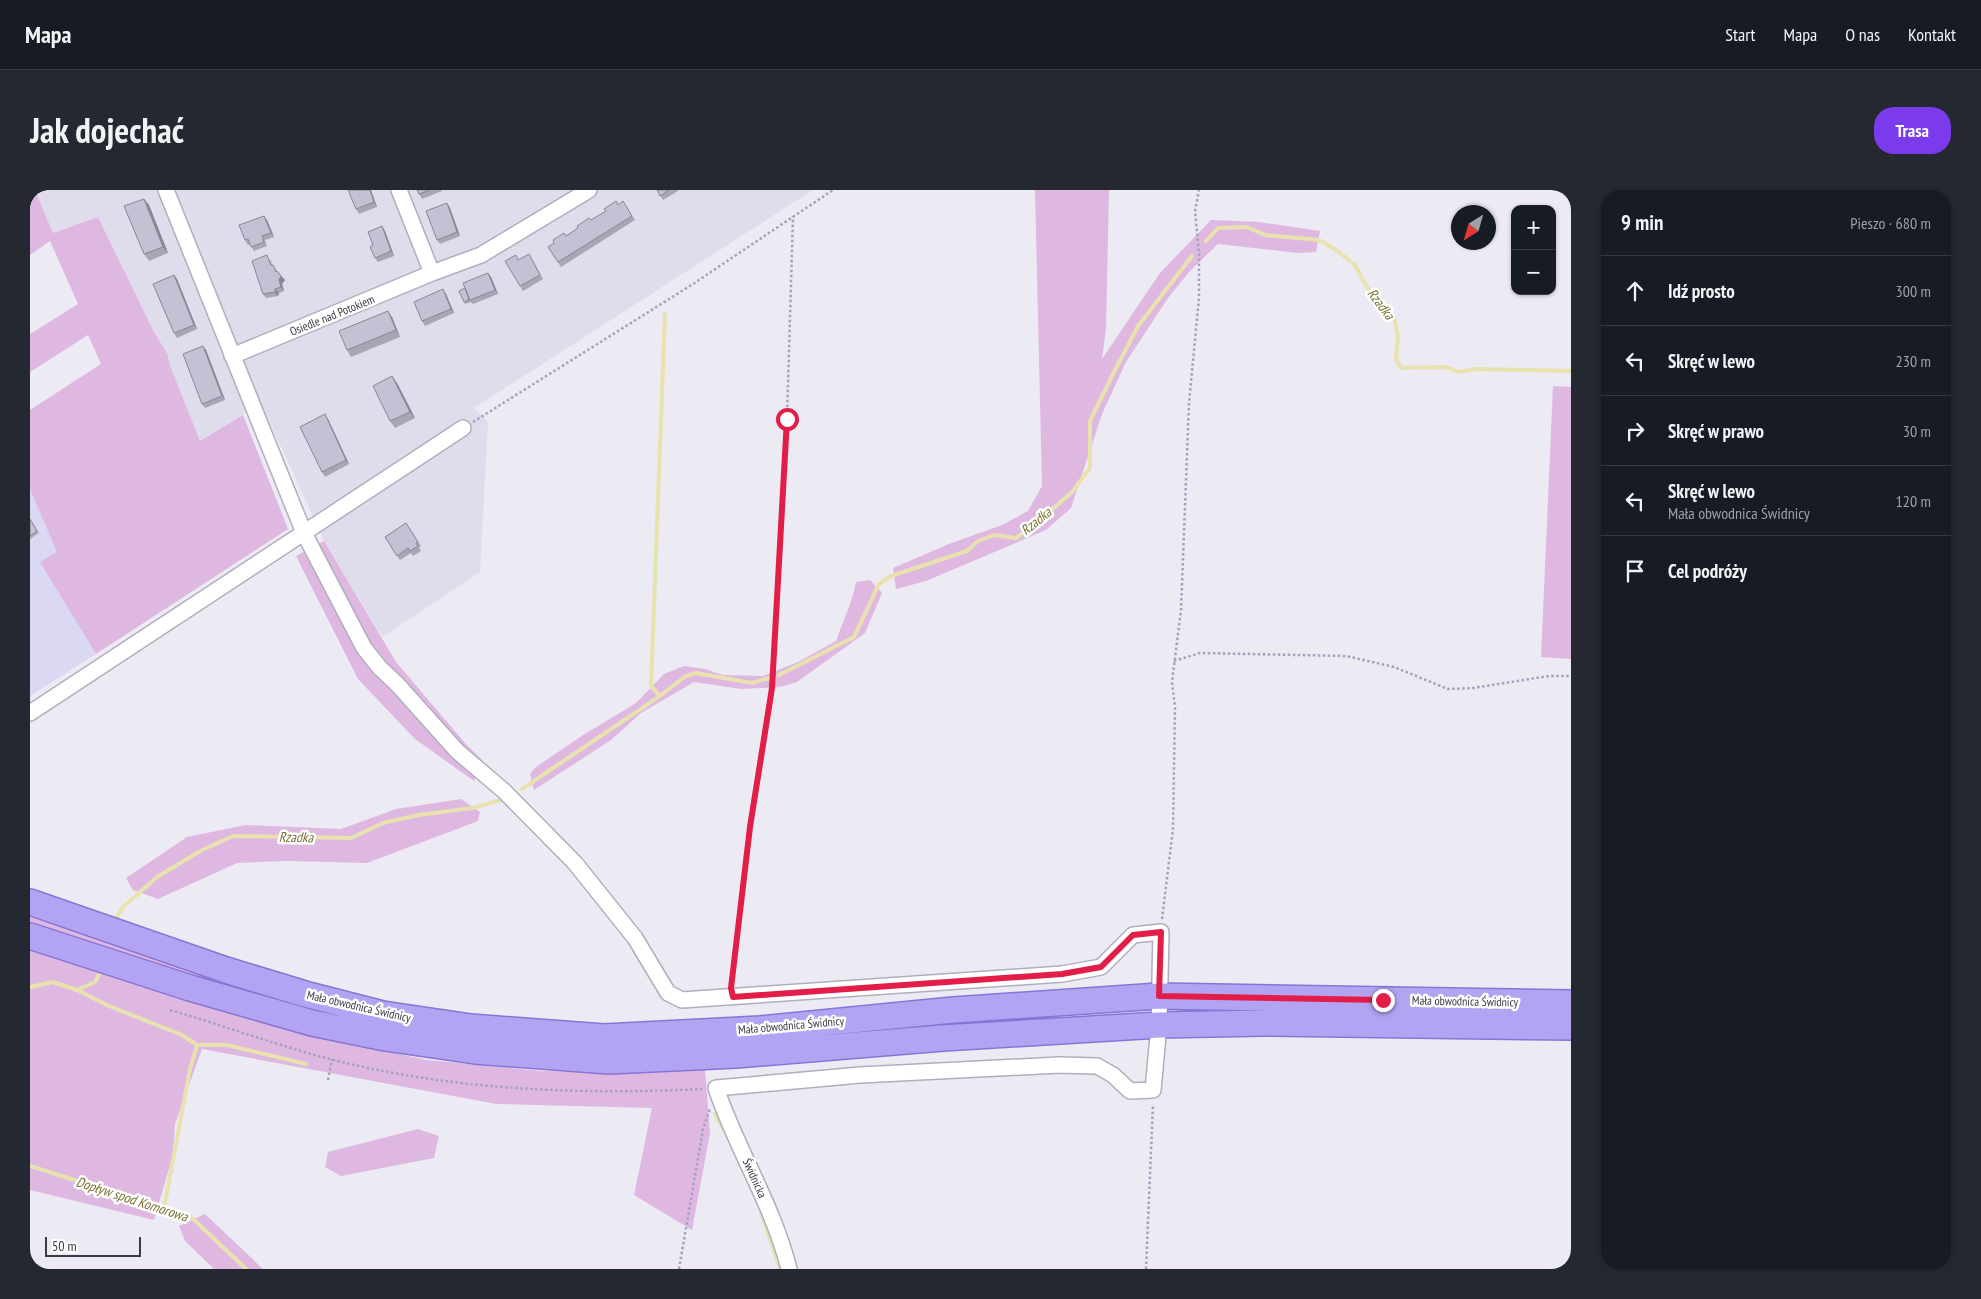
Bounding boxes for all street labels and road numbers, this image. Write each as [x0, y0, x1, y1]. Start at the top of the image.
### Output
street label: Osiedle nad Potokiem [287, 291, 377, 339]
street label: Mała obwodnica Świdnicy [306, 987, 413, 1025]
street label: Mała obwodnica Świdnicy [1412, 993, 1519, 1009]
street label: Mała obwodnica Świdnicy [737, 1013, 845, 1037]
street label: Świdnicka [740, 1156, 770, 1200]

